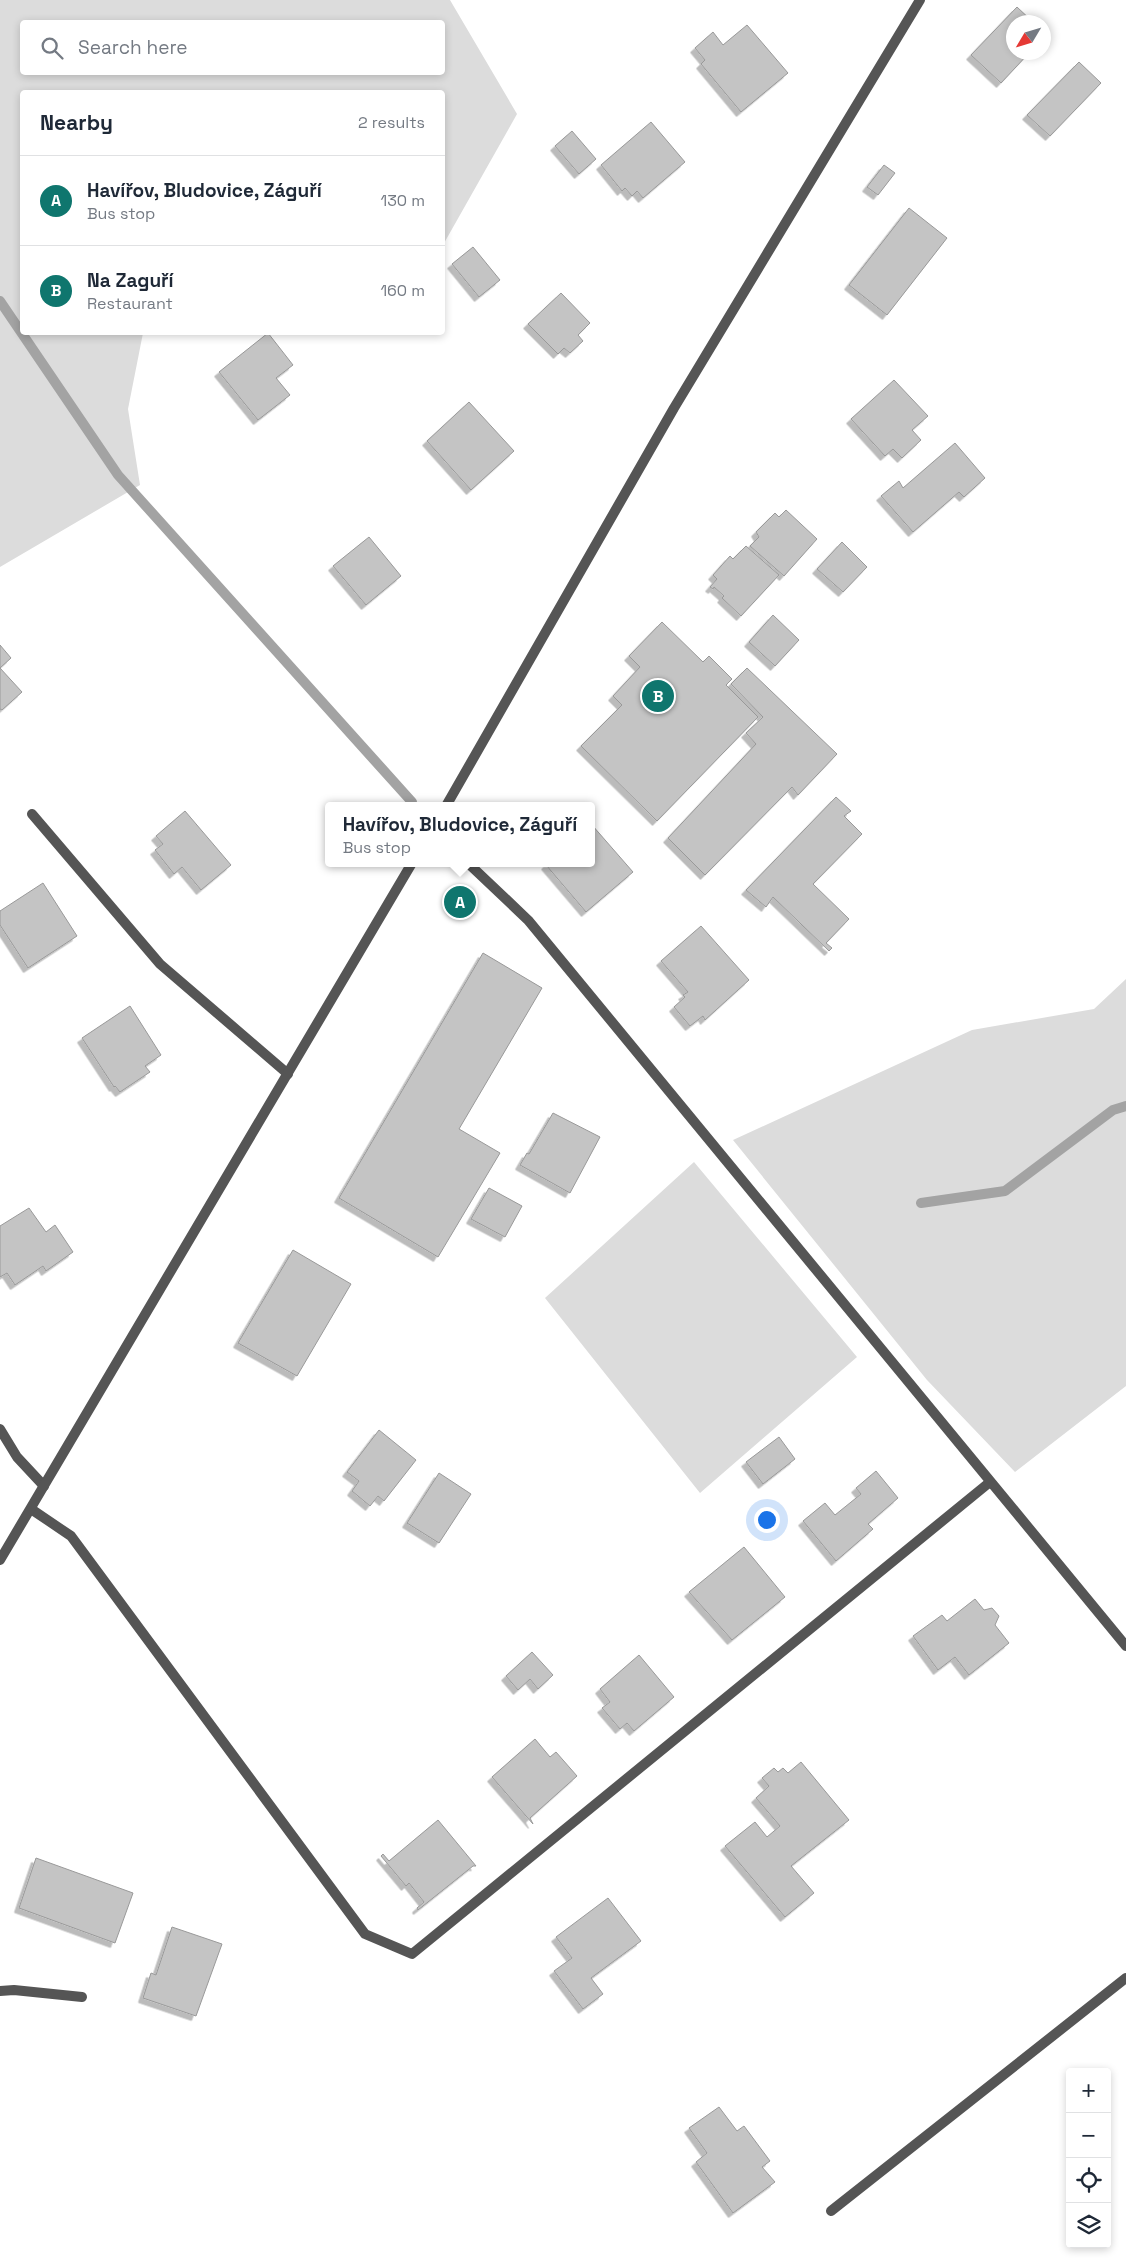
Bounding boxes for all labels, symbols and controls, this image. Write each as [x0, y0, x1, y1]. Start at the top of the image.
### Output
north arrow [1006, 15, 1051, 60]
search box [20, 20, 445, 75]
icon: search [38, 34, 66, 62]
text: Search here [78, 35, 188, 60]
text: Nearby [40, 109, 113, 136]
text: 2 results [358, 112, 425, 133]
text: Havířov, Bludovice, Záguří [87, 178, 322, 203]
text: A [51, 190, 61, 211]
text: 130 m [381, 190, 425, 211]
text: Bus stop [87, 203, 155, 224]
text: Na Zaguří [87, 268, 174, 293]
text: B [51, 280, 61, 301]
text: 160 m [380, 280, 425, 301]
text: Restaurant [87, 293, 173, 314]
pin: B [642, 677, 674, 715]
popup [325, 802, 595, 867]
text: Havířov, Bludovice, Záguří [343, 812, 577, 837]
text: Bus stop [343, 837, 411, 858]
pin: A [444, 883, 476, 921]
your location [754, 1507, 780, 1533]
map controls [1066, 2068, 1111, 2248]
button: + [1066, 2068, 1111, 2113]
button: − [1066, 2113, 1111, 2158]
button: locate [1066, 2158, 1111, 2203]
button: layers [1066, 2203, 1111, 2248]

